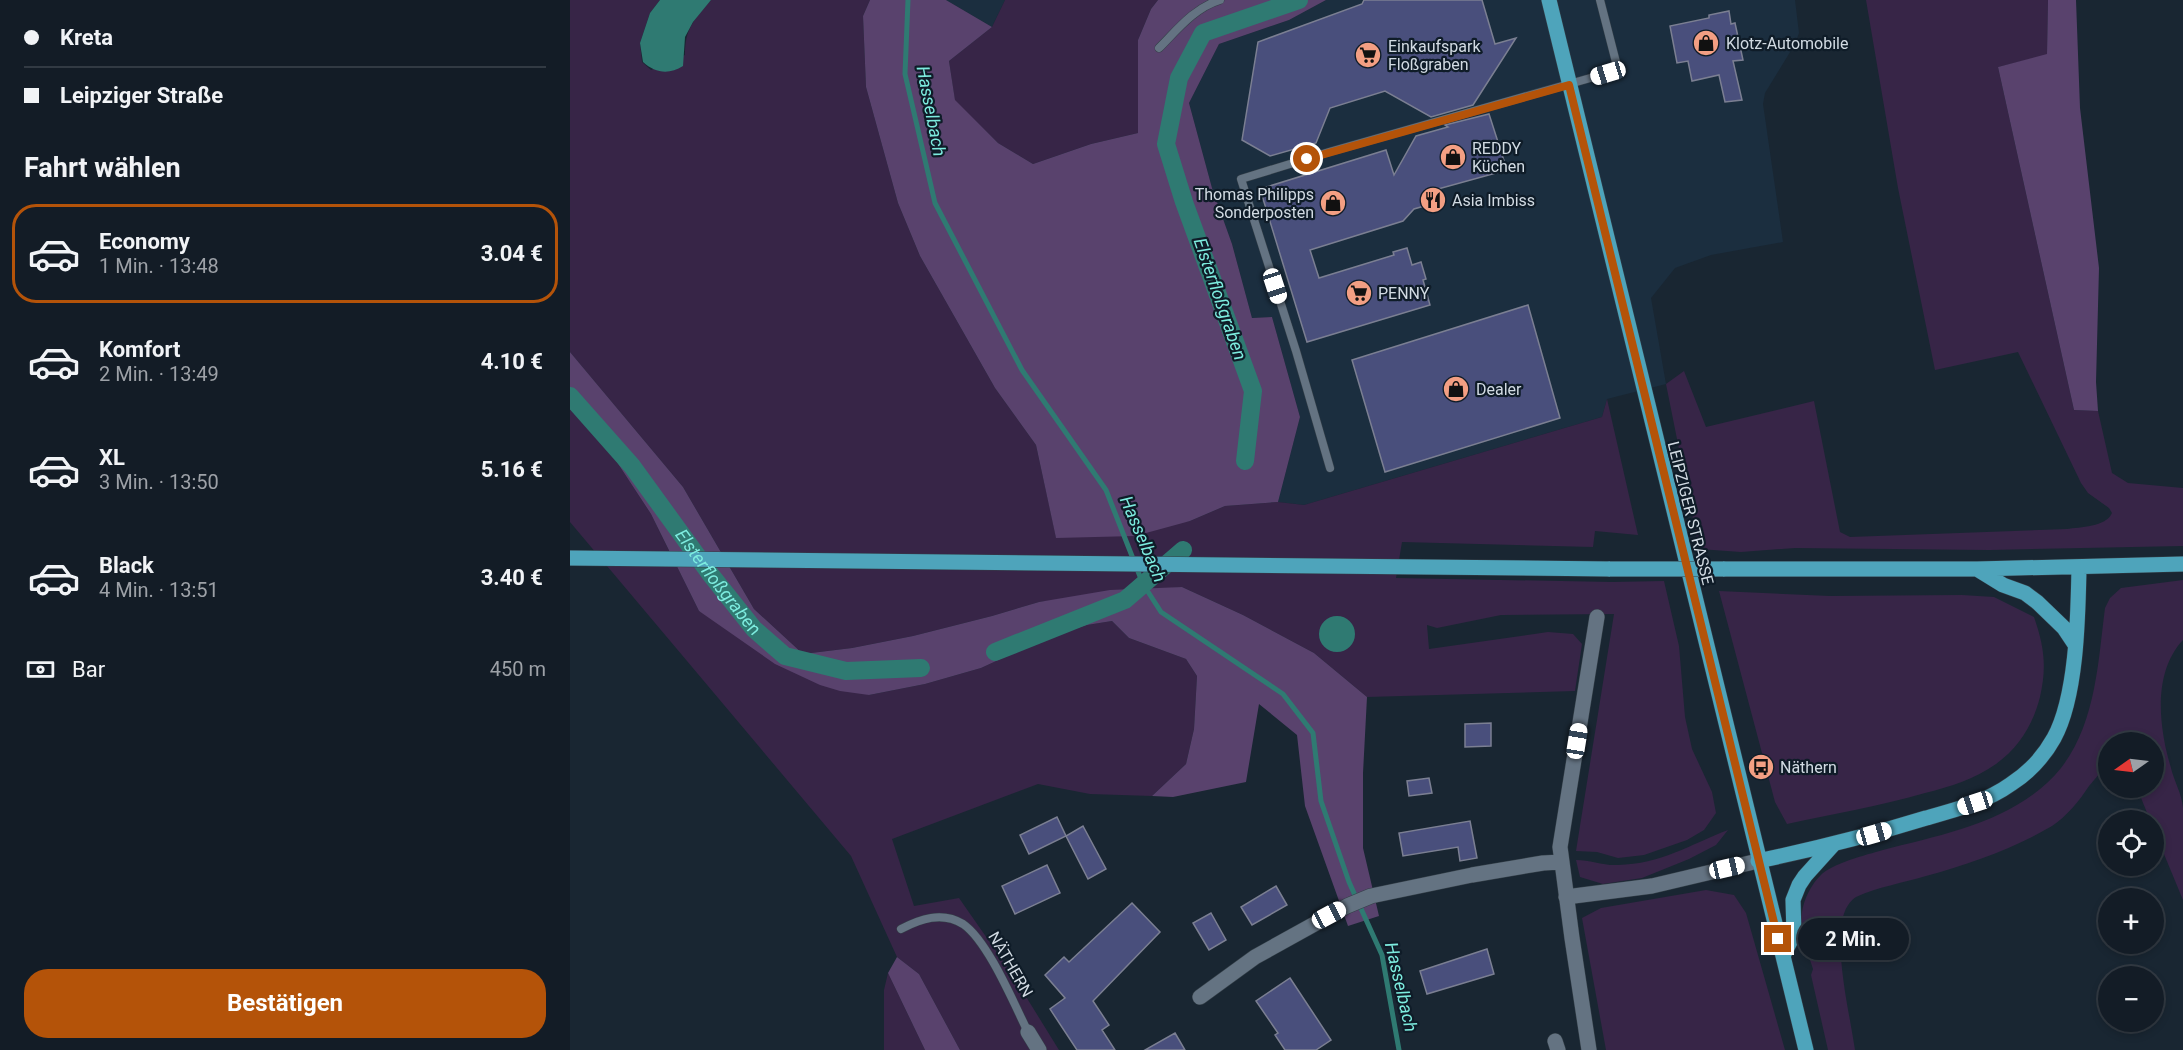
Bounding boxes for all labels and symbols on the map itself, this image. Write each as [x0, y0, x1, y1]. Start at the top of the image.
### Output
shop icon: Klotz-Automobile [1691, 28, 1721, 58]
place label: Klotz-Automobile [1726, 34, 1848, 53]
place label: Einkaufspark Floßgraben [1388, 37, 1481, 74]
supermarket icon: Einkaufspark Floßgraben [1353, 40, 1383, 70]
car [1588, 59, 1628, 87]
water label: Hasselbach [912, 64, 951, 158]
place label: REDDY Küchen [1472, 139, 1525, 176]
shop icon: REDDY Küchen [1438, 142, 1468, 172]
route start [1293, 145, 1320, 172]
place label: Thomas Philipps Sonderposten [1195, 185, 1314, 222]
restaurant icon: Asia Imbiss [1418, 185, 1448, 215]
shop icon: Thomas Philipps Sonderposten [1318, 188, 1348, 218]
place label: Asia Imbiss [1452, 191, 1535, 210]
water label: Elsterfloßgraben [1190, 235, 1251, 363]
car [1261, 266, 1289, 306]
supermarket icon: PENNY [1344, 278, 1374, 308]
place label: PENNY [1378, 284, 1430, 303]
shop icon: Dealer [1441, 374, 1471, 404]
place label: Dealer [1476, 380, 1522, 399]
street label: LEIPZIGER STRASSE [1663, 439, 1718, 587]
water label: Hasselbach [1116, 493, 1171, 585]
water label: Elsterfloßgraben [671, 525, 765, 640]
car [1565, 722, 1589, 760]
north arrow [2098, 732, 2164, 798]
bus stop icon: Näthern [1746, 752, 1776, 782]
place label: Näthern [1780, 758, 1837, 777]
car [1955, 789, 1995, 817]
car [1854, 820, 1894, 848]
car [1707, 855, 1747, 881]
car [1309, 899, 1349, 931]
callout: 2 Min. [1799, 918, 1910, 960]
route end [1764, 925, 1791, 952]
street label: NÄTHERN [984, 928, 1037, 1000]
water label: Hasselbach [1381, 940, 1422, 1034]

